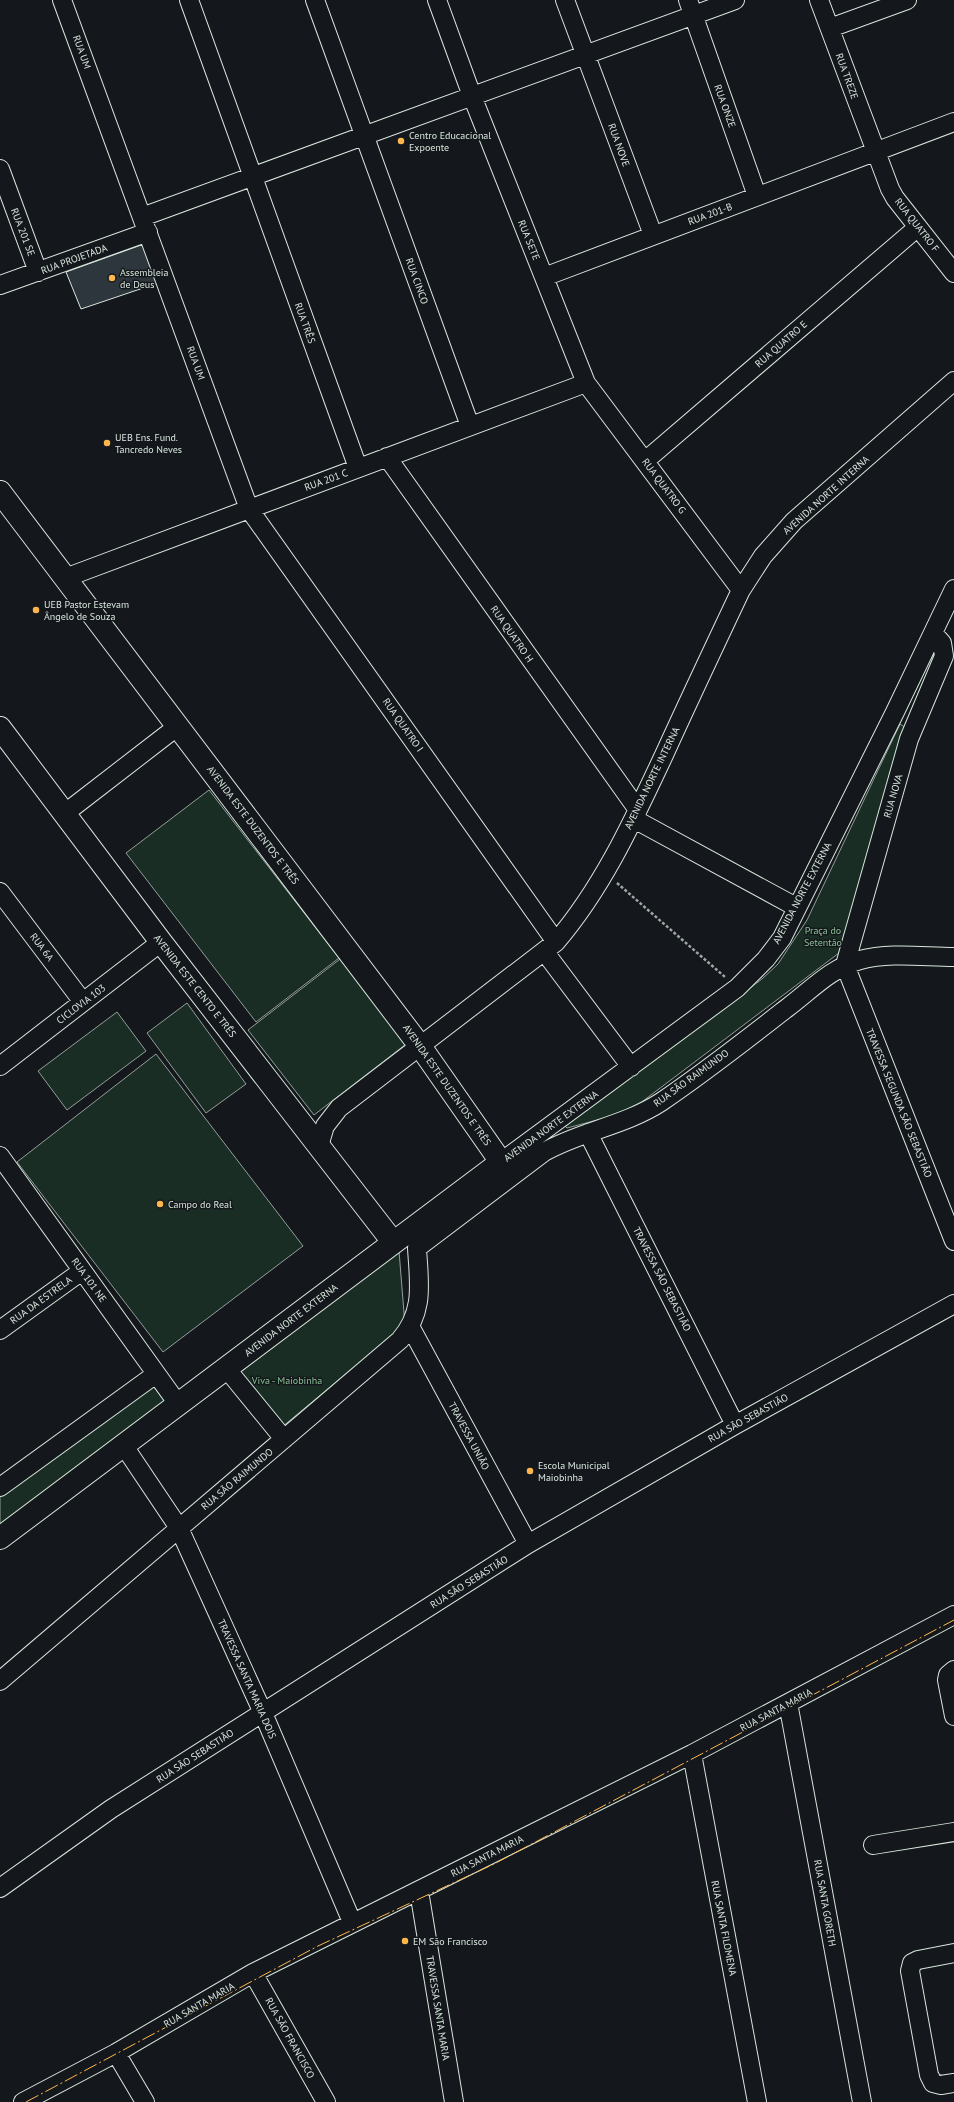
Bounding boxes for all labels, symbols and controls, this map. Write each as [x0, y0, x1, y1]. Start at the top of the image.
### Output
street label: RUA UM [70, 33, 94, 71]
street label: RUA TREZE [833, 51, 861, 101]
street label: RUA ONZE [711, 83, 739, 129]
street label: RUA NOVE [605, 122, 633, 168]
place label: Centro Educacional Expoente [409, 129, 491, 154]
marker: Centro Educacional Expoente [396, 136, 406, 146]
street label: RUA QUATRO F [892, 195, 942, 255]
street label: RUA 201-B [686, 200, 734, 228]
street label: RUA 201 SE [8, 206, 38, 258]
street label: RUA SETE [515, 218, 543, 262]
street label: RUA PROJETADA [39, 241, 109, 277]
street label: RUA CINCO [403, 256, 431, 306]
place label: Assembleia de Deus [120, 266, 169, 291]
marker: Assembleia de Deus [107, 273, 117, 283]
street label: RUA TRÊS [292, 301, 318, 345]
street label: RUA QUATRO E [752, 318, 810, 370]
street label: RUA UM [184, 344, 208, 382]
place label: UEB Ens. Fund. Tancredo Neves [115, 431, 182, 456]
marker: UEB Ens. Fund. Tancredo Neves [102, 438, 112, 448]
street label: AVENIDA NORTE INTERNA [780, 453, 872, 537]
street label: RUA QUATRO G [639, 456, 689, 516]
street label: RUA 201 C [302, 466, 350, 494]
place label: UEB Pastor Estevam Ângelo de Souza [44, 598, 129, 623]
street label: RUA QUATRO H [488, 603, 536, 665]
marker: UEB Pastor Estevam Ângelo de Souza [31, 605, 41, 615]
street label: RUA QUATRO I [380, 696, 426, 754]
street label: AVENIDA NORTE INTERNA [622, 725, 682, 831]
street label: AVENIDA ESTE DUZENTOS E TRÊS [204, 763, 302, 887]
street label: RUA NOVA [881, 772, 905, 819]
street label: AVENIDA NORTE EXTERNA [770, 840, 834, 946]
park label: Praça do Setentão [804, 924, 842, 949]
street label: RUA 6A [27, 930, 57, 964]
street label: AVENIDA ESTE CENTO E TRÊS [151, 932, 239, 1040]
street label: CICLOVIA 103 [54, 981, 108, 1027]
street label: AVENIDA ESTE DUZENTOS E TRÊS [400, 1022, 494, 1148]
street label: TRAVESSA SEGUNDA SÃO SEBASTIÃO [863, 1026, 935, 1180]
street label: RUA SÃO RAIMUNDO [651, 1046, 731, 1110]
street label: AVENIDA NORTE EXTERNA [501, 1087, 601, 1165]
place label: Campo do Real [168, 1198, 232, 1211]
marker: Campo do Real [155, 1199, 165, 1209]
street label: TRAVESSA SÃO SEBASTIÃO [630, 1225, 694, 1334]
street label: RUA 101 NE [69, 1255, 109, 1305]
street label: RUA DA ESTRELA [7, 1273, 75, 1327]
street label: AVENIDA NORTE EXTERNA [242, 1281, 340, 1359]
park label: Viva - Maiobinha [251, 1374, 322, 1387]
street label: RUA SÃO SEBASTIÃO [706, 1391, 790, 1445]
street label: TRAVESSA UNIÃO [446, 1400, 492, 1472]
street label: RUA SÃO RAIMUNDO [198, 1445, 276, 1513]
place label: Escola Municipal Maiobinha [538, 1459, 610, 1484]
marker: Escola Municipal Maiobinha [525, 1466, 535, 1476]
street label: RUA SÃO SEBASTIÃO [428, 1553, 511, 1611]
street label: TRAVESSA SANTA MARIA DOIS [215, 1617, 279, 1741]
street label: RUA SANTA MARIA [738, 1685, 814, 1735]
street label: RUA SÃO SEBASTIÃO [154, 1726, 236, 1786]
street label: RUA SANTA MARIA [448, 1832, 526, 1880]
street label: RUA SANTA GORETH [811, 1859, 839, 1947]
street label: RUA SANTA FILOMENA [708, 1879, 740, 1977]
place label: EM São Francisco [413, 1935, 487, 1948]
marker: EM São Francisco [400, 1936, 410, 1946]
street label: TRAVESSA SANTA MARIA [423, 1955, 453, 2061]
street label: RUA SANTA MARIA [161, 1979, 237, 2031]
street label: RUA SÃO FRANCISCO [262, 1995, 318, 2081]

